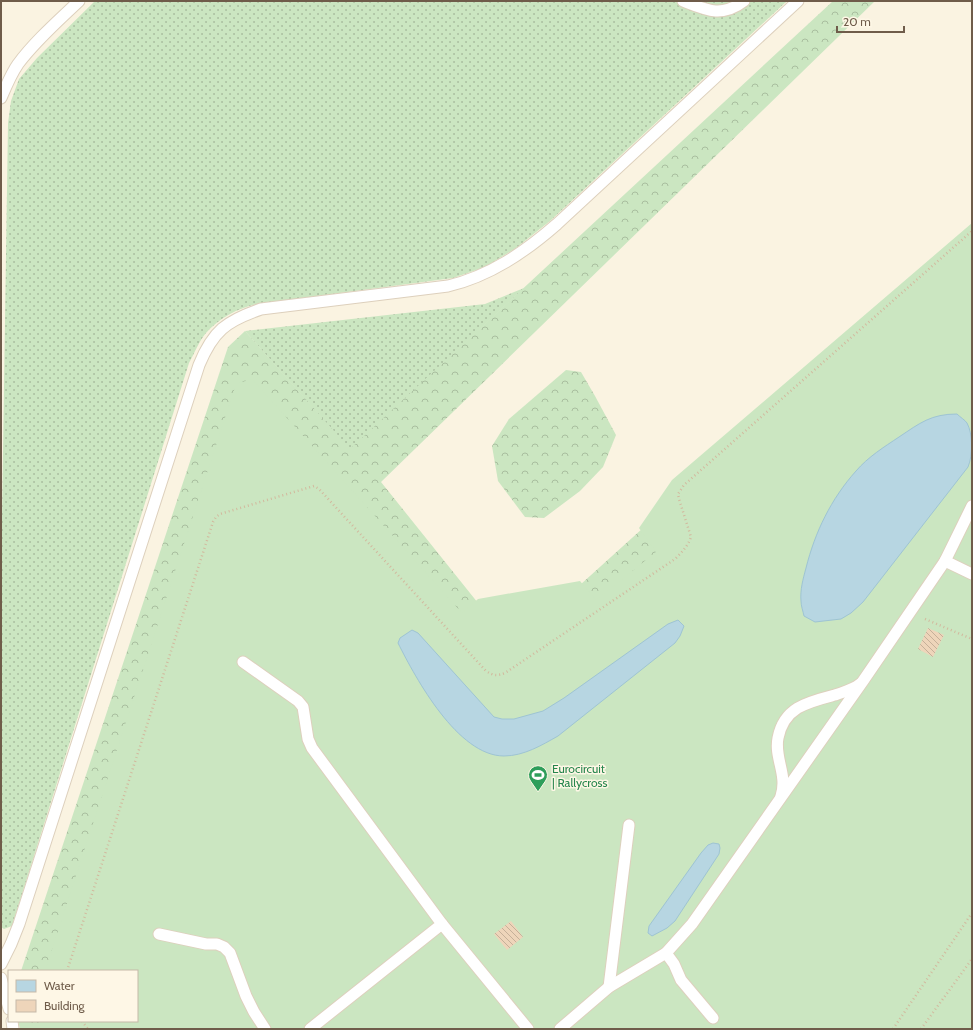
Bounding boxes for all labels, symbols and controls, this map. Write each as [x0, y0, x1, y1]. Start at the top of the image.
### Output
scale bar [837, 8, 904, 34]
text: 20 m [843, 14, 871, 29]
place label: Eurocircuit | Rallycross [552, 761, 608, 790]
sports icon: Eurocircuit | Rallycross [527, 764, 549, 792]
legend [8, 970, 138, 1022]
text: Water [44, 978, 75, 993]
text: Building [44, 998, 86, 1013]

